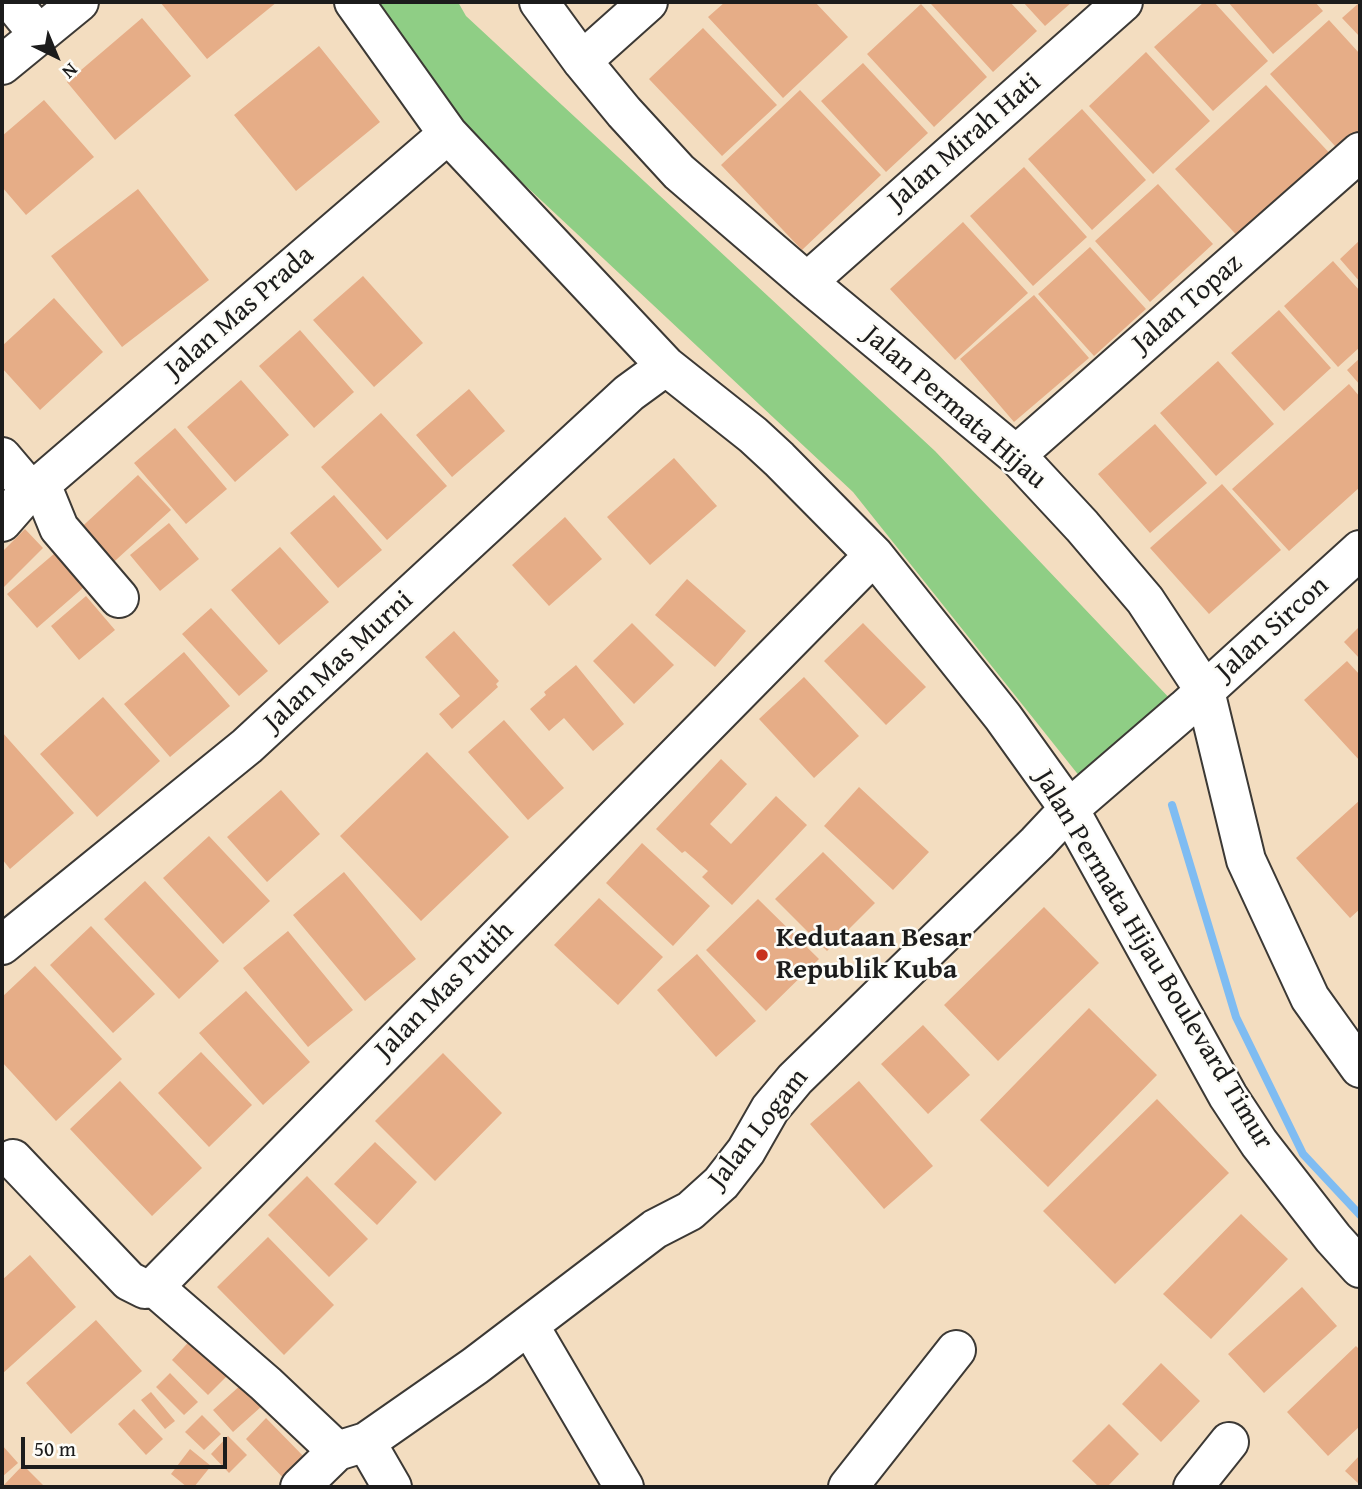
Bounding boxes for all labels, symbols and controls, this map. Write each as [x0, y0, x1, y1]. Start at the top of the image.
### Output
north arrow [21, 21, 91, 91]
text: N [56, 57, 85, 86]
street label: Jalan Mirah Hati [882, 66, 1048, 218]
street label: Jalan Mas Prada [159, 239, 321, 387]
street label: Jalan Topaz [1126, 247, 1250, 361]
street label: Jalan Permata Hijau [855, 319, 1053, 497]
street label: Jalan Sircon [1210, 570, 1336, 688]
street label: Jalan Mas Murni [257, 584, 421, 740]
street label: Jalan Permata Hijau Boulevard Timur [1026, 764, 1280, 1156]
street label: Jalan Mas Putih [369, 915, 521, 1067]
place label: Kedutaan Besar Republik Kuba [776, 922, 972, 988]
marker: Kedutaan Besar Republik Kuba [754, 947, 770, 963]
street label: Jalan Logam [702, 1062, 816, 1196]
scale bar [24, 1422, 231, 1466]
text: 50 m [34, 1433, 76, 1464]

